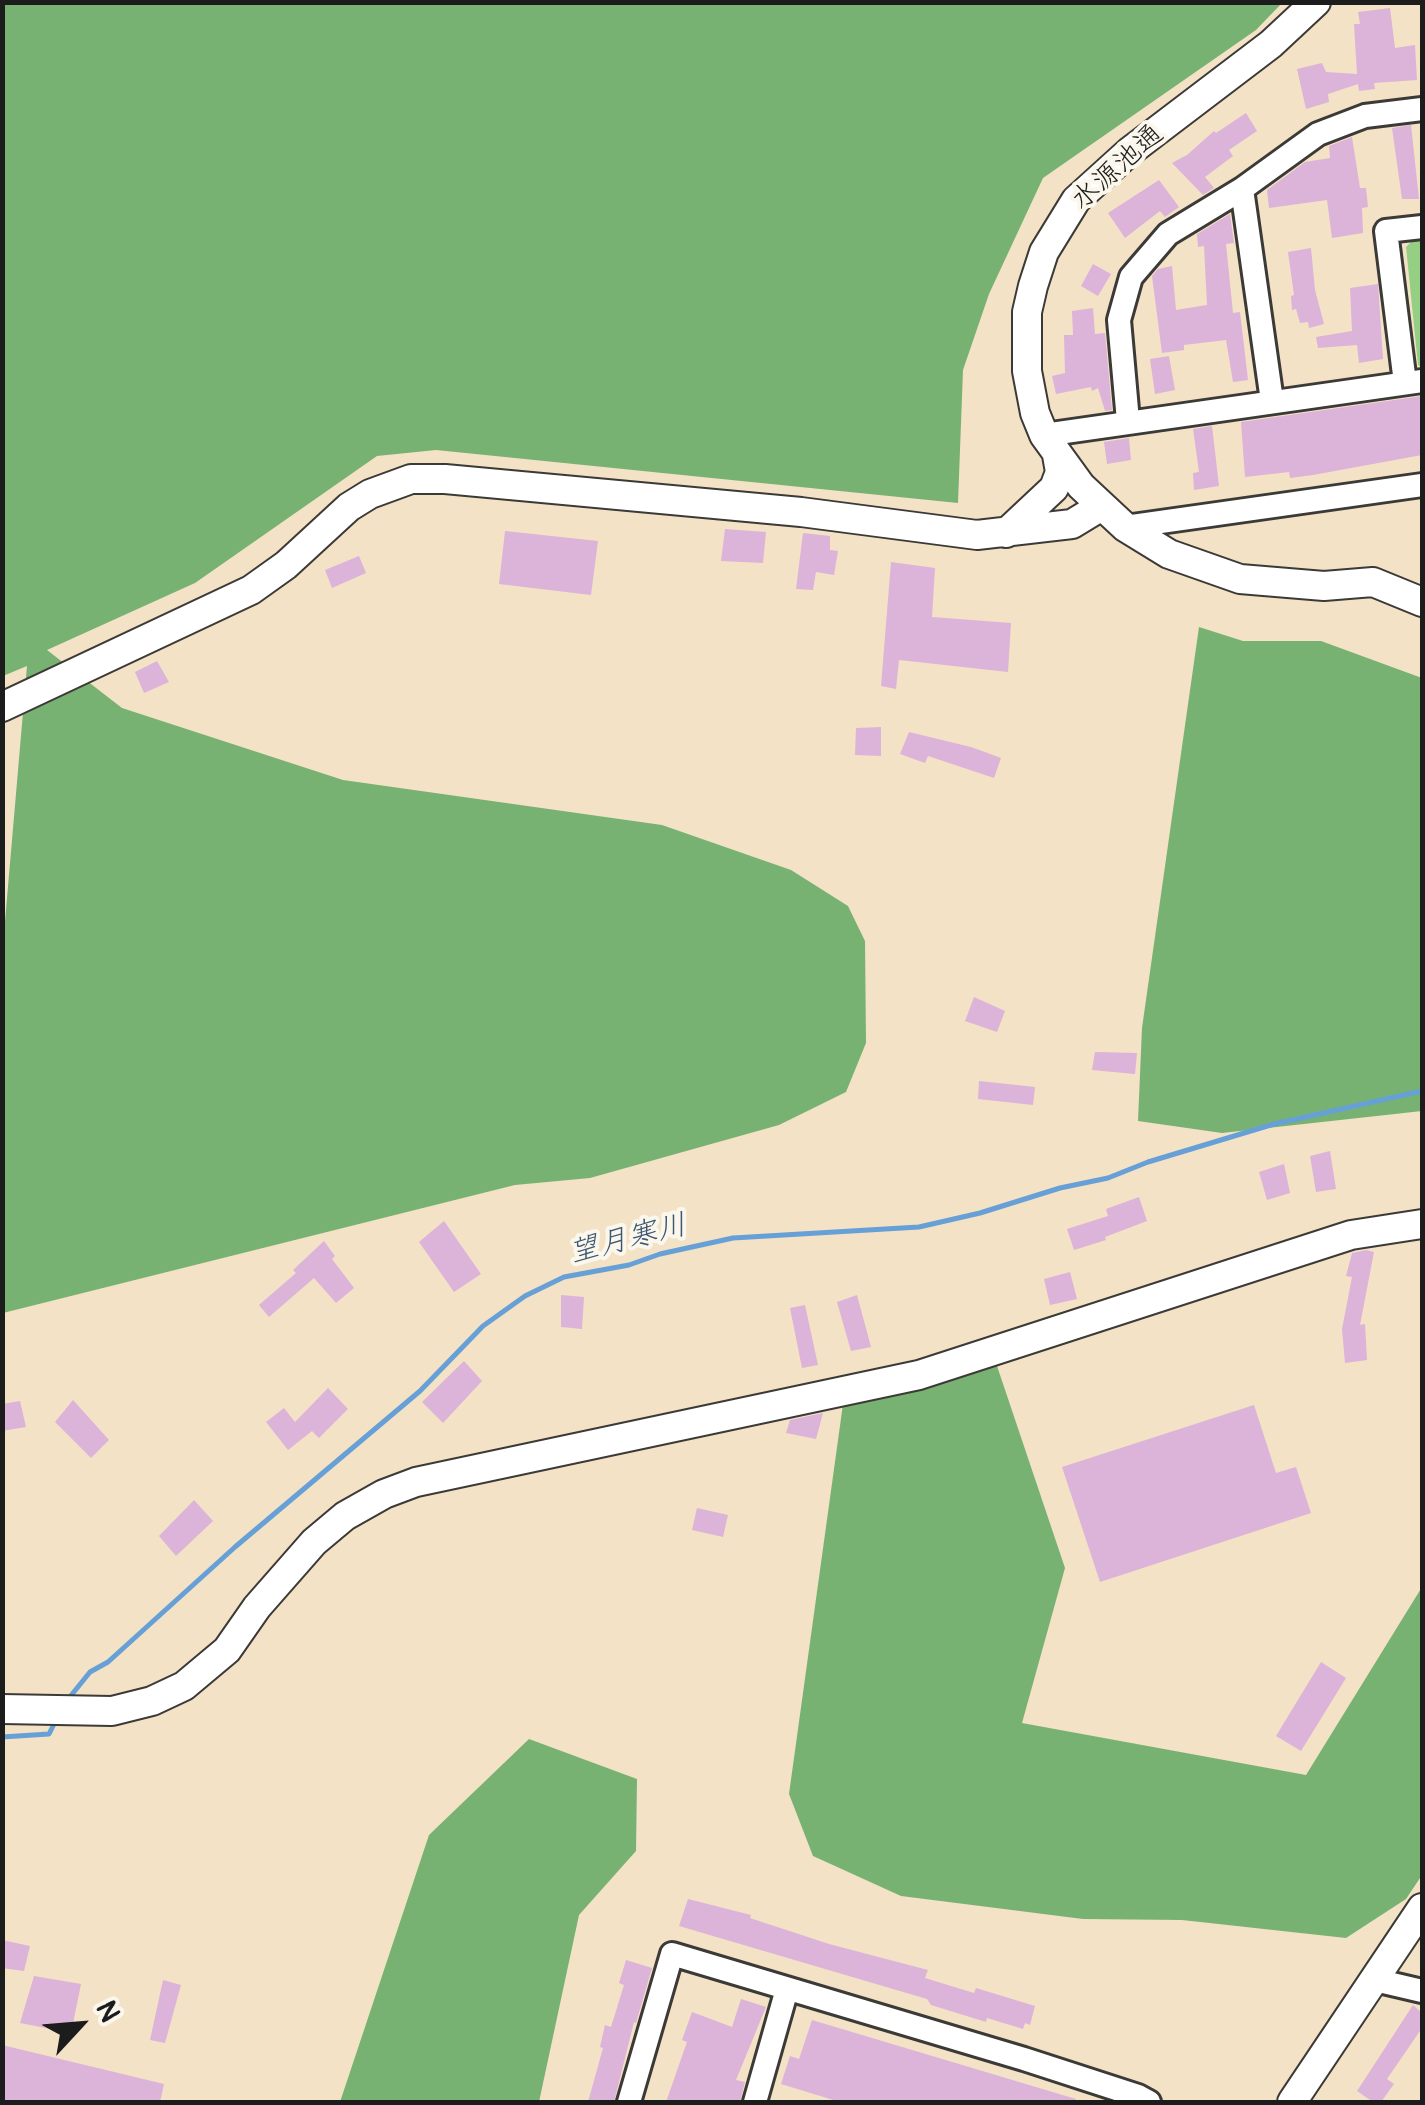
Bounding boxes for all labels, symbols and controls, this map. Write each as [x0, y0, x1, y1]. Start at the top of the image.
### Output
street label: 水源池通 [1065, 118, 1171, 218]
water label: 望月寒川 [565, 1208, 691, 1272]
north arrow [30, 1975, 130, 2075]
text: N [88, 1995, 127, 2028]

